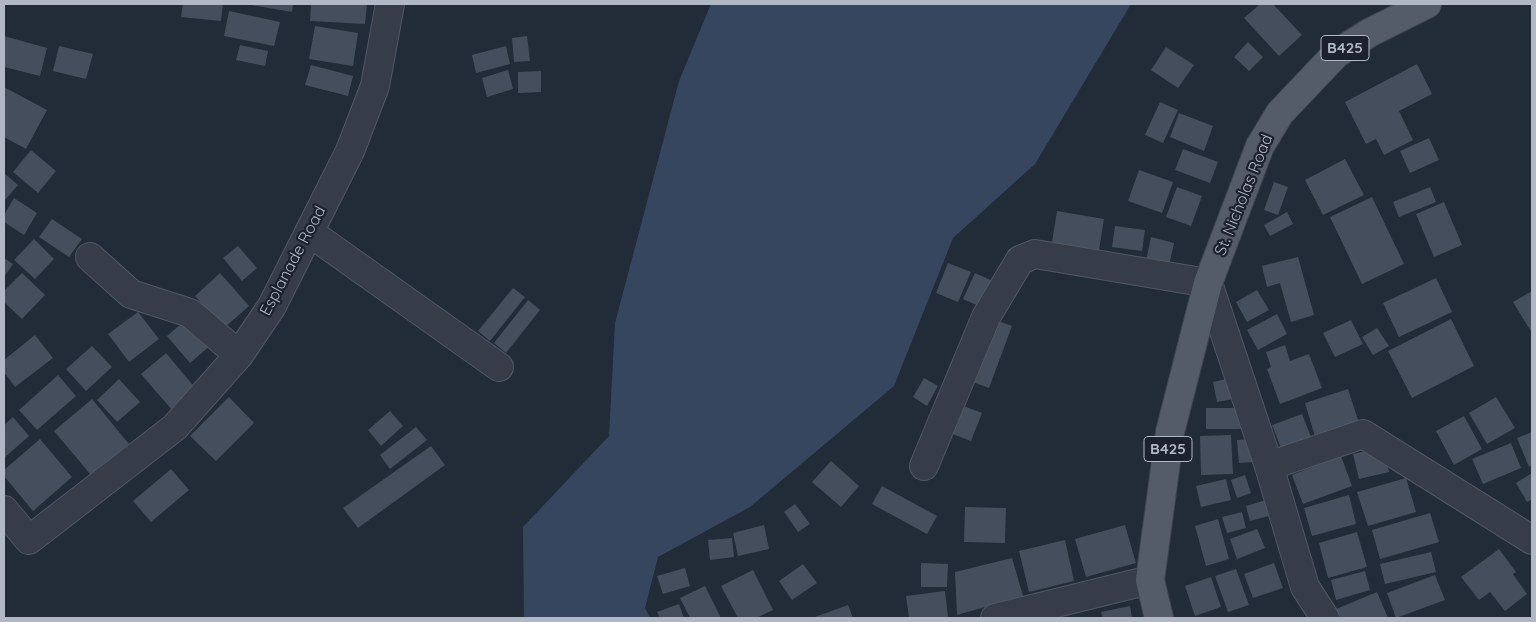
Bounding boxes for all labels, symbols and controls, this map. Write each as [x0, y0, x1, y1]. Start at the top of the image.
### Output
road number: B425 [1321, 36, 1369, 60]
street label: St. Nicholas Road [1211, 132, 1277, 258]
street label: Esplanade Road [256, 203, 330, 319]
road number: B425 [1144, 436, 1192, 462]

